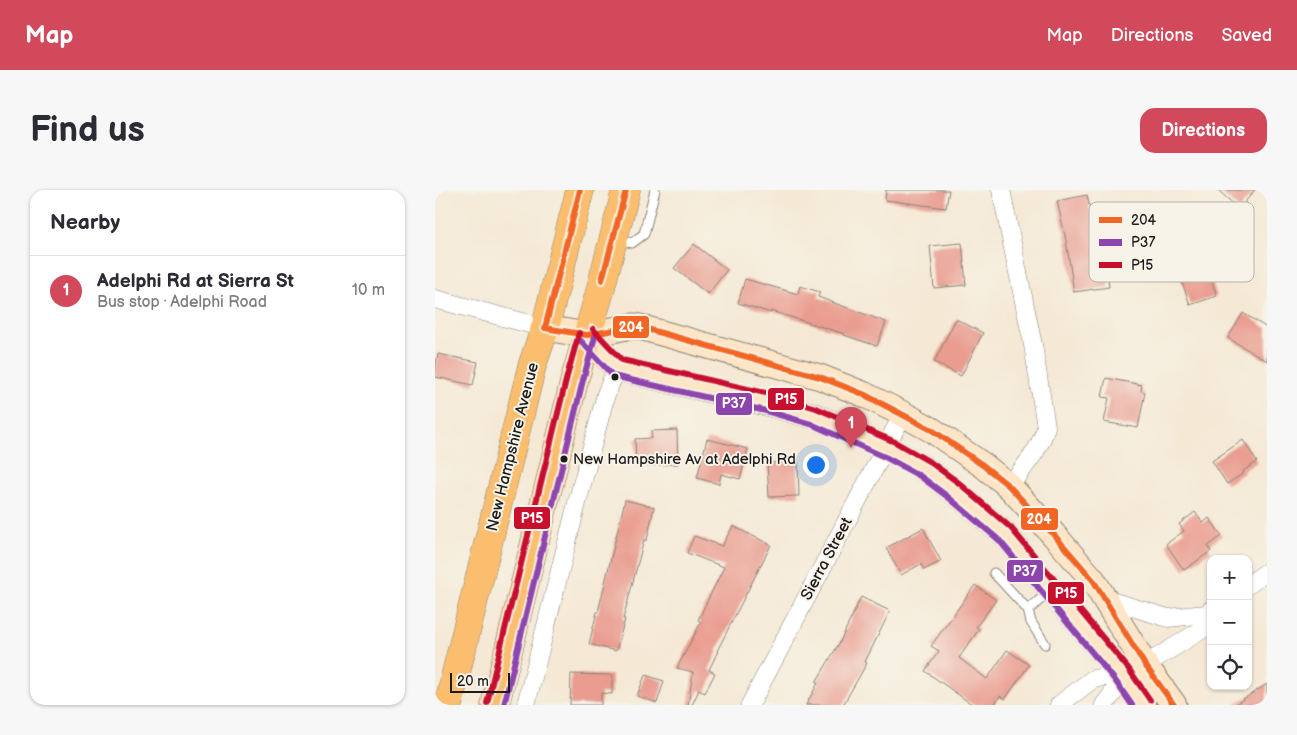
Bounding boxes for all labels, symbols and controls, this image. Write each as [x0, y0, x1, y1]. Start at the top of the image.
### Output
text: Map [25, 21, 73, 50]
text: Map [1047, 25, 1083, 46]
text: Directions [1111, 25, 1193, 46]
text: Saved [1221, 25, 1272, 46]
button: Directions [1140, 108, 1267, 153]
text: Find us [30, 109, 145, 152]
legend [1089, 202, 1254, 282]
text: Nearby [50, 210, 120, 235]
text: 204 [1131, 212, 1156, 229]
text: P37 [1131, 234, 1155, 251]
text: P15 [1131, 257, 1153, 274]
text: Adelphi Rd at Sierra St [97, 270, 294, 293]
text: 1 [63, 281, 69, 300]
text: 10 m [352, 281, 385, 300]
text: Bus stop · Adelphi Road [97, 293, 267, 312]
line badge: 204 [612, 315, 650, 339]
text: 204 [618, 319, 644, 336]
street label: New Hampshire Avenue [483, 360, 543, 533]
unlabelled marker [610, 372, 620, 382]
line badge: P15 [767, 387, 805, 411]
text: P15 [775, 391, 797, 408]
line badge: P37 [715, 392, 753, 416]
text: P37 [722, 395, 747, 412]
pin: 1 [835, 407, 867, 448]
place label: New Hampshire Av at Adelphi Rd [573, 450, 796, 469]
your location [803, 452, 829, 478]
marker: New Hampshire Av at Adelphi Rd [559, 454, 569, 464]
line badge: P15 [513, 506, 551, 530]
line badge: 204 [1020, 507, 1059, 531]
text: P15 [521, 510, 543, 527]
text: 204 [1026, 511, 1052, 528]
street label: Sierra Street [797, 514, 857, 604]
map controls [1207, 555, 1252, 690]
button: + [1207, 555, 1252, 600]
line badge: P37 [1006, 559, 1044, 583]
text: P37 [1013, 563, 1038, 580]
line badge: P15 [1047, 581, 1085, 605]
text: P15 [1055, 585, 1077, 602]
button: − [1207, 600, 1252, 645]
button: locate [1207, 645, 1252, 690]
scale bar [450, 670, 510, 693]
text: 20 m [457, 673, 489, 690]

